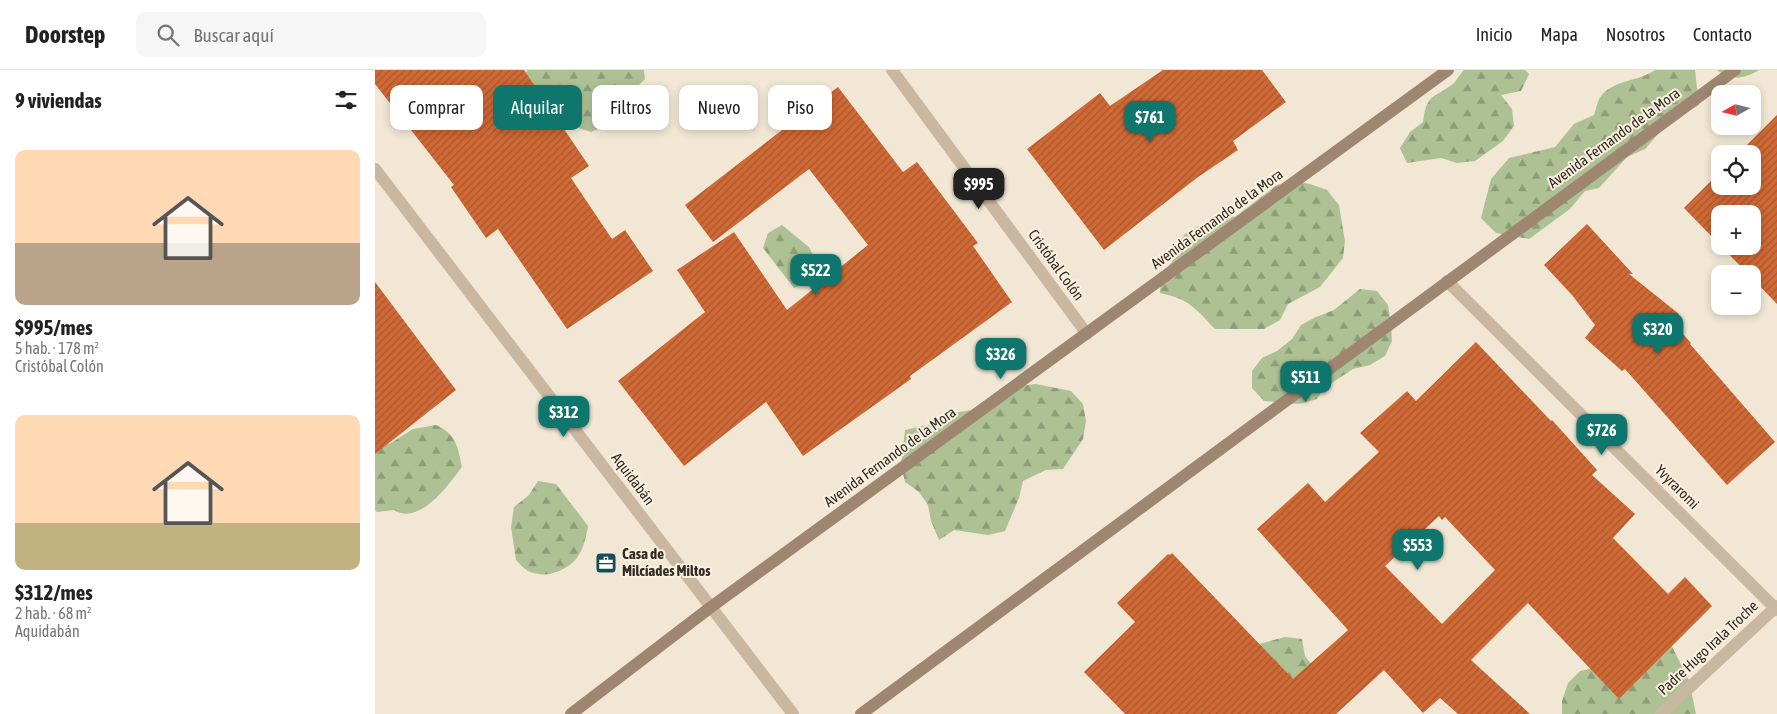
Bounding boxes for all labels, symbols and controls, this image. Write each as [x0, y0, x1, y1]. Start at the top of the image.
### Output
search box [136, 12, 486, 57]
text: Doorstep [25, 21, 106, 48]
icon: search [154, 21, 182, 49]
text: Buscar aquí [194, 24, 274, 46]
text: Inicio [1476, 24, 1512, 45]
text: Mapa [1540, 24, 1578, 45]
text: Nosotros [1606, 24, 1665, 45]
text: Contacto [1693, 24, 1752, 45]
street label: Avenida Fernando de la Mora [1544, 84, 1683, 191]
chip: Comprar [390, 85, 483, 130]
chip: Alquilar [493, 85, 582, 130]
chip: Filtros [592, 85, 669, 130]
chip: Nuevo [679, 85, 758, 130]
chip: Piso [768, 85, 832, 130]
north arrow [1711, 85, 1761, 135]
map controls [1711, 85, 1761, 315]
icon: filters [332, 86, 360, 114]
text: 9 viviendas [15, 88, 102, 112]
pin: $761 [1120, 100, 1180, 143]
text: $761 [1135, 108, 1165, 126]
button: locate [1711, 145, 1761, 195]
street label: Avenida Fernando de la Mora [1147, 165, 1286, 272]
pin: $995 [949, 168, 1009, 210]
text: $995 [964, 175, 994, 193]
icon: home [143, 183, 233, 273]
button: + [1711, 205, 1761, 255]
street label: Cristóbal Colón [1025, 226, 1088, 303]
pin: $522 [786, 254, 846, 296]
text: $522 [801, 261, 831, 279]
button: − [1711, 265, 1761, 315]
pin: $320 [1628, 312, 1688, 355]
text: $995/mes [15, 315, 93, 339]
text: $320 [1643, 320, 1673, 338]
pin: $326 [971, 338, 1031, 380]
text: 5 hab. · 178 m² [15, 339, 99, 357]
text: $326 [986, 345, 1016, 363]
text: Cristóbal Colón [15, 357, 104, 375]
pin: $511 [1276, 360, 1336, 403]
text: $511 [1291, 368, 1321, 386]
pin: $312 [534, 396, 594, 438]
text: $312 [549, 403, 579, 421]
street label: Avenida Fernando de la Mora [820, 403, 959, 510]
pin: $726 [1572, 414, 1632, 456]
text: $726 [1587, 421, 1617, 439]
icon: home [143, 448, 233, 538]
street label: Aquidabán [608, 449, 658, 508]
street label: Yvyraromi [1652, 461, 1703, 512]
pin: $553 [1388, 528, 1448, 571]
text: $553 [1403, 536, 1433, 554]
place label: Casa de Milcíades Miltos [622, 545, 711, 579]
office icon: Casa de Milcíades Miltos [594, 551, 618, 575]
text: $312/mes [15, 580, 93, 604]
street label: Padre Hugo Irala Troche [1654, 597, 1761, 698]
text: 2 hab. · 68 m² [15, 604, 91, 622]
text: Aquidabán [15, 622, 80, 640]

